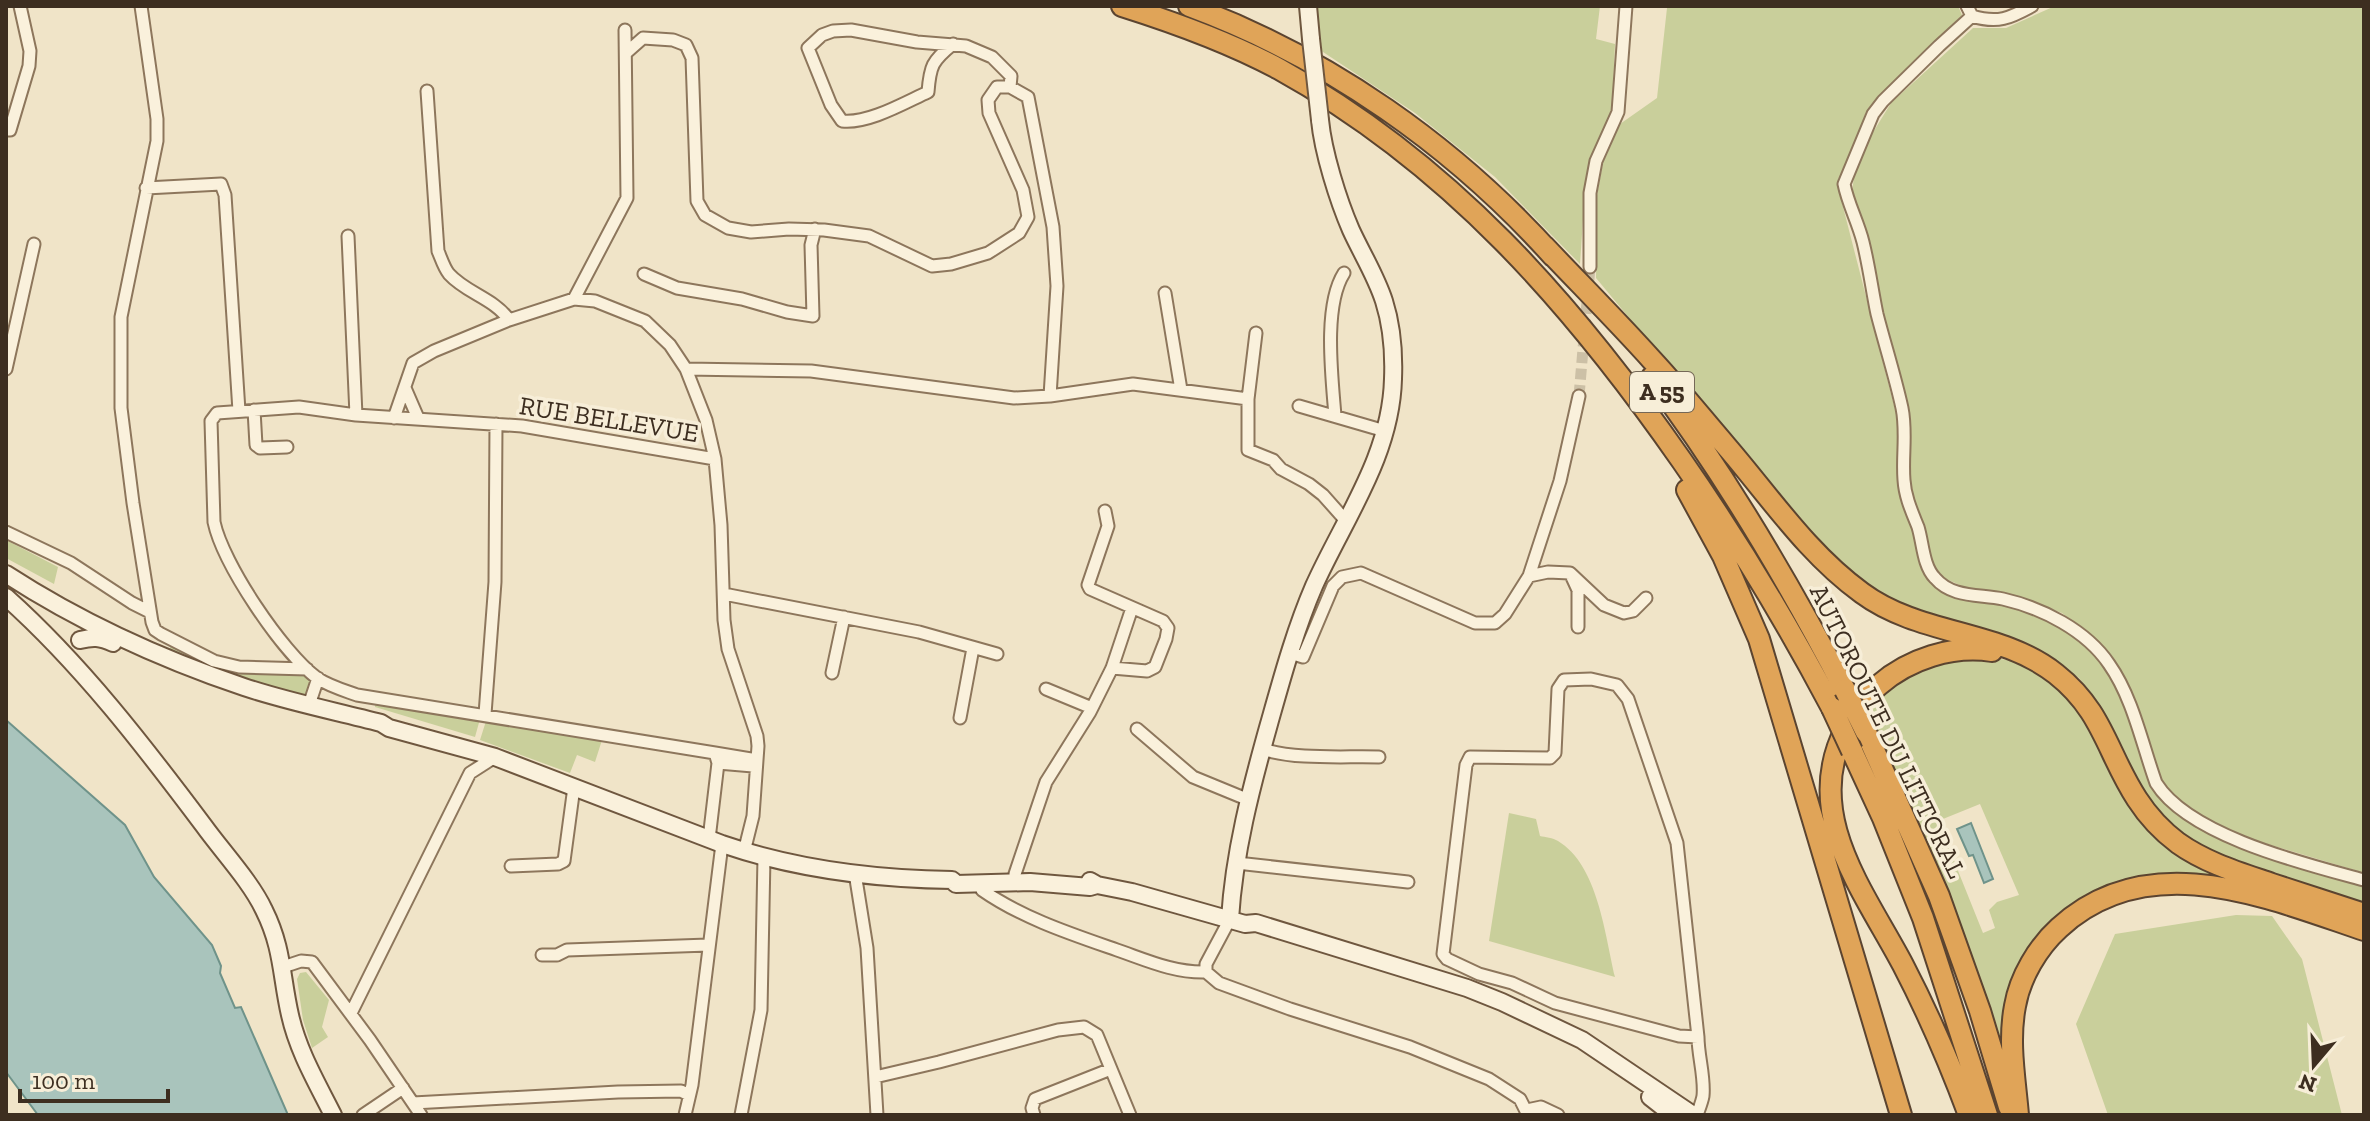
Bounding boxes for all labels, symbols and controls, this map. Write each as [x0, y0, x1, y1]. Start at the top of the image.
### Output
road number: A 55 [1630, 372, 1694, 412]
street label: RUE BELLEVUE [517, 389, 701, 449]
street label: AUTOROUTE DU LITTORAL [1803, 579, 1973, 883]
north arrow [2274, 1025, 2354, 1105]
scale bar [20, 1053, 168, 1103]
text: 100 m [32, 1066, 95, 1095]
text: N [2295, 1068, 2320, 1099]

